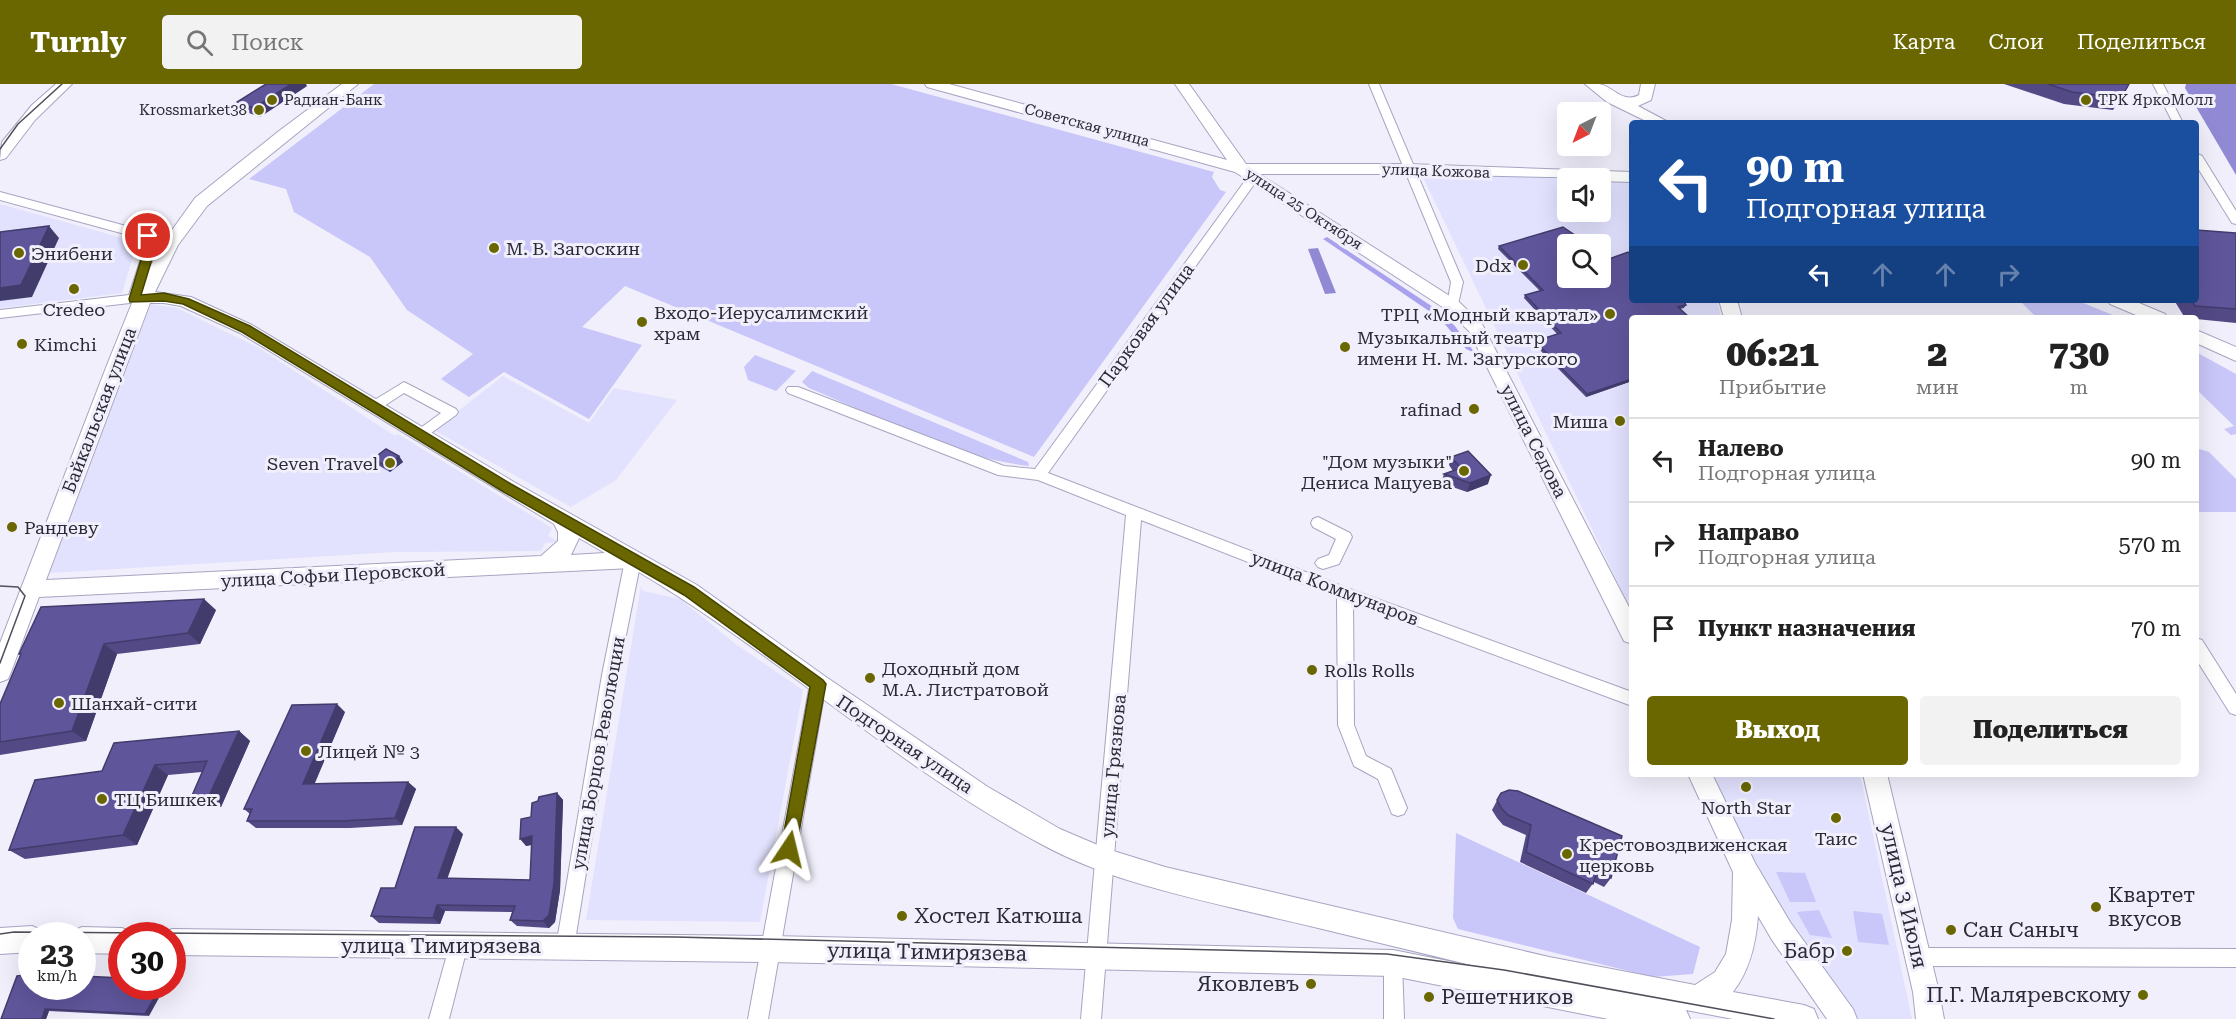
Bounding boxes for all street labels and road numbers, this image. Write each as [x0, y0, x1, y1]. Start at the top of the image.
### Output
street label: Советская улица [1022, 100, 1152, 150]
street label: улица Кожова [1382, 160, 1490, 182]
street label: улица 25 Октября [1242, 164, 1366, 254]
street label: Парковая улица [1094, 259, 1198, 391]
street label: Байкальская улица [58, 324, 140, 496]
street label: улица Седова [1496, 381, 1572, 502]
street label: улица Коммунаров [1248, 546, 1422, 630]
street label: улица Софьи Перовской [220, 559, 446, 591]
street label: улица Борцов Революции [567, 635, 629, 871]
street label: Подгорная улица [833, 691, 977, 798]
street label: улица Грязнова [1096, 693, 1130, 839]
street label: улица 3 Июля [1876, 821, 1932, 971]
street label: улица Тимирязева [341, 934, 542, 958]
street label: улица Тимирязева [827, 938, 1028, 966]

